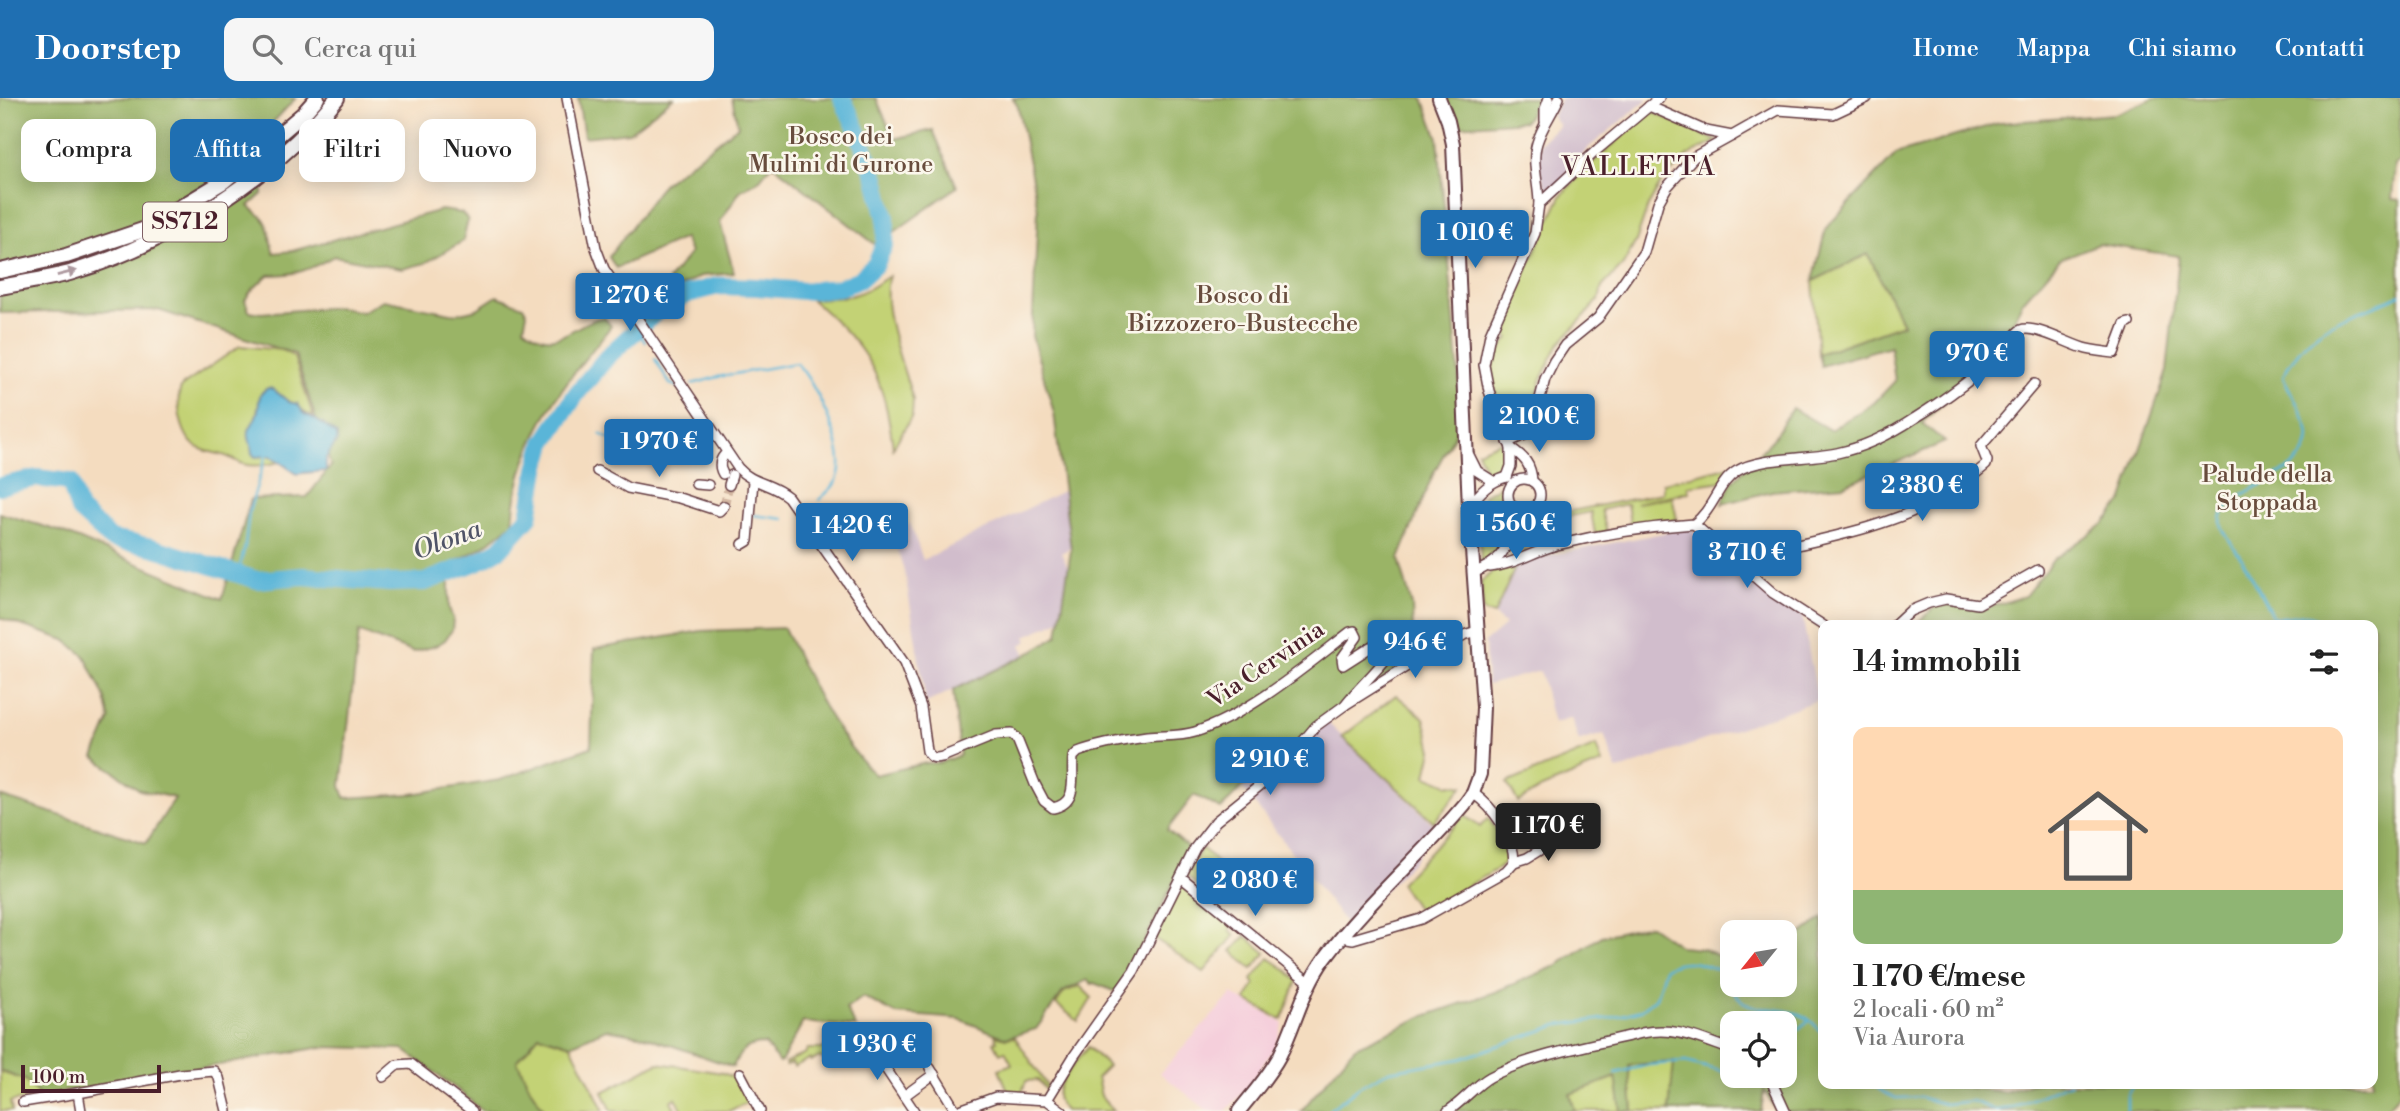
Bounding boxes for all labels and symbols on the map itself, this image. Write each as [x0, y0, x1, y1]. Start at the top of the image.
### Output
park label: Bosco dei Mulini di Gurone [749, 122, 933, 180]
district label: VALLETTA [1560, 151, 1717, 183]
road number: SS712 [143, 203, 227, 242]
pin: 1 010 € [1410, 211, 1540, 270]
one-way arrow [56, 267, 78, 278]
pin: 1 270 € [565, 274, 695, 333]
park label: Bosco di Bizzozero-Bustecche [1127, 281, 1358, 339]
pin: 970 € [1928, 331, 2026, 391]
pin: 2 100 € [1474, 394, 1604, 454]
pin: 1 970 € [594, 420, 724, 479]
park label: Palude della Stoppada [2202, 460, 2333, 518]
pin: 2 380 € [1857, 464, 1987, 523]
pin: 1 560 € [1451, 502, 1581, 561]
pin: 1 420 € [787, 504, 917, 563]
water label: Olona [408, 513, 486, 567]
pin: 3 710 € [1682, 531, 1812, 590]
street label: Via Cervinia [1201, 614, 1331, 716]
pin: 946 € [1366, 620, 1464, 680]
pin: 2 910 € [1205, 738, 1335, 797]
pin: 1 170 € [1483, 804, 1613, 863]
pin: 2 080 € [1190, 858, 1320, 918]
north arrow [1720, 920, 1797, 998]
pin: 1 930 € [812, 1023, 942, 1082]
scale bar [21, 1062, 161, 1094]

